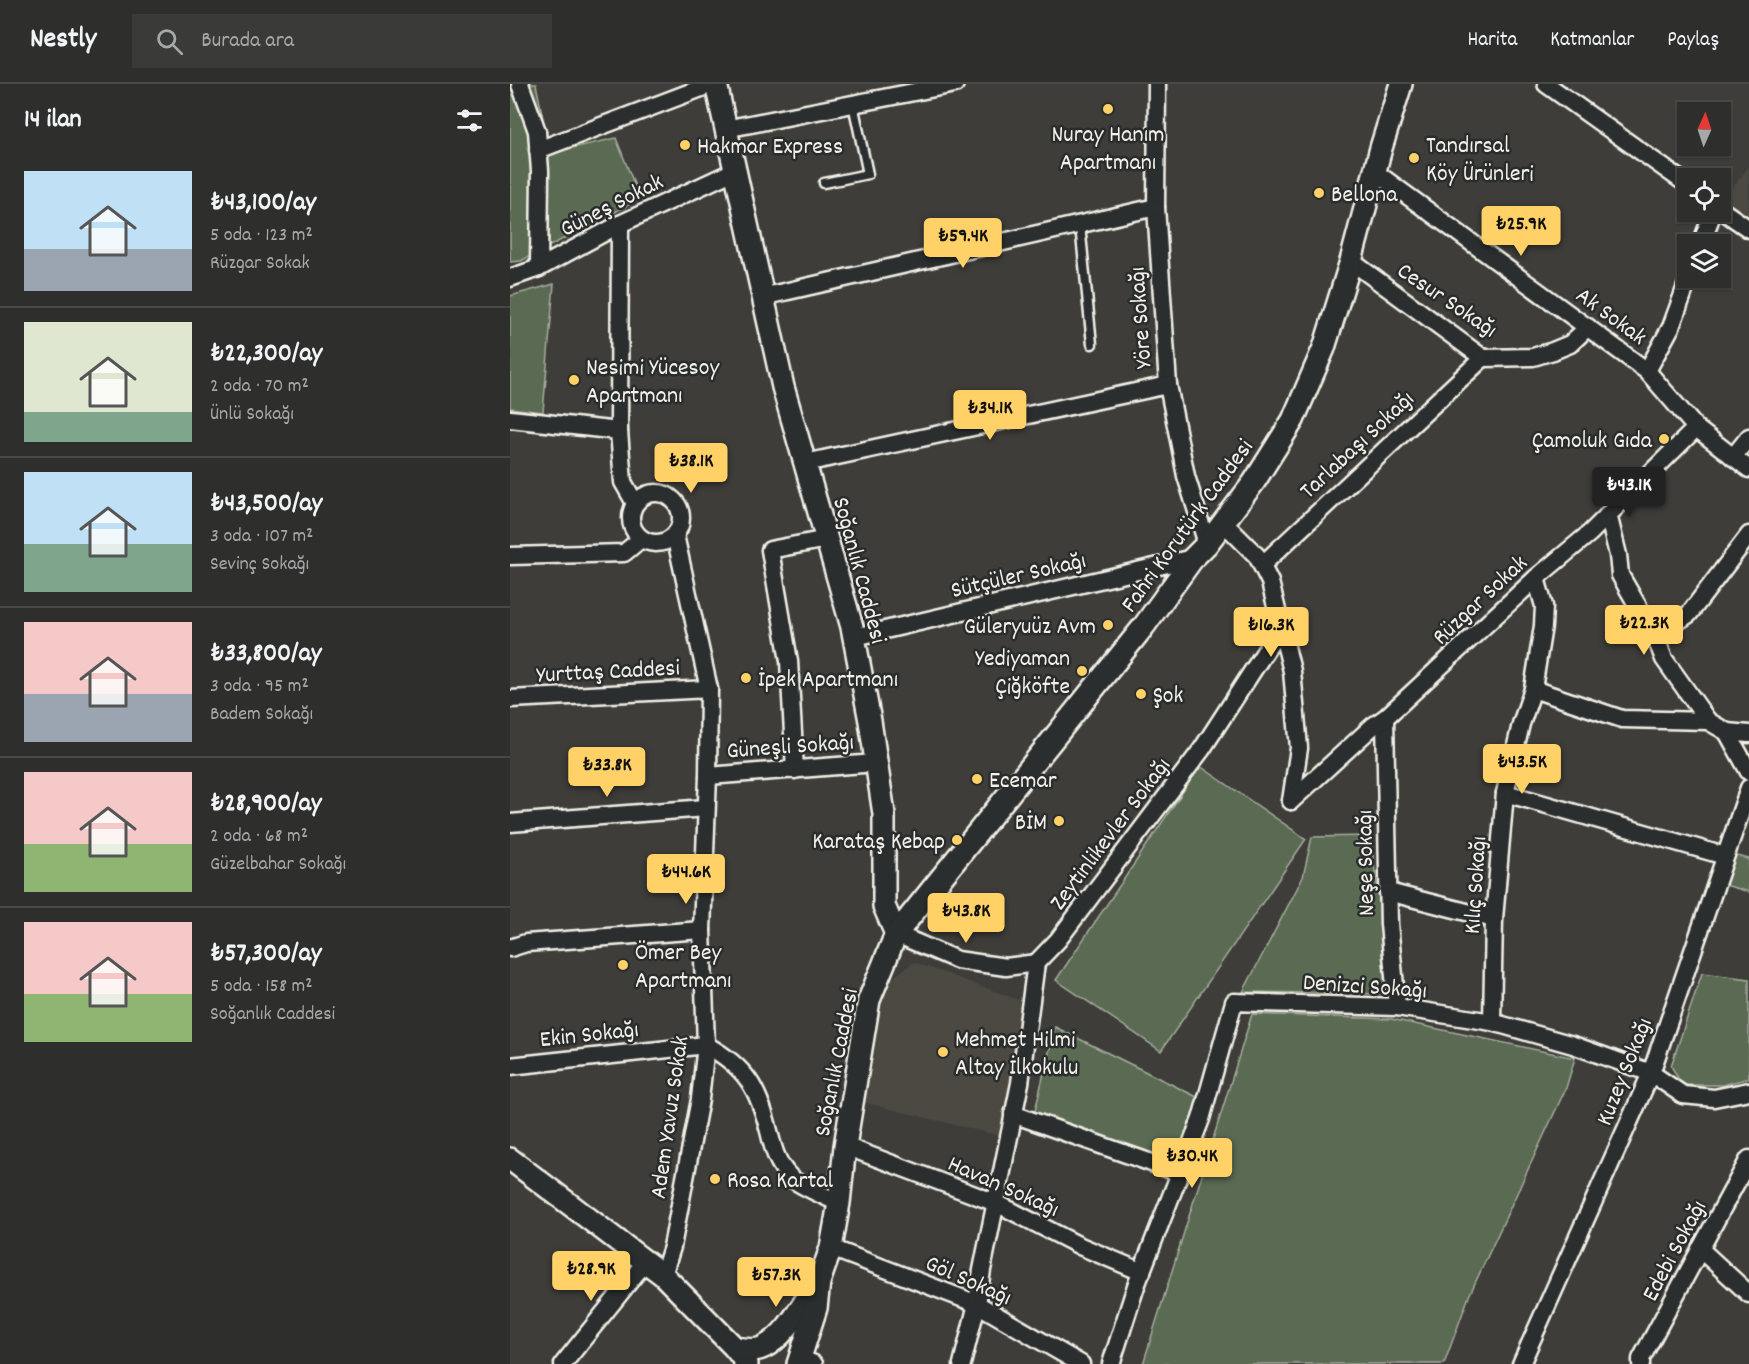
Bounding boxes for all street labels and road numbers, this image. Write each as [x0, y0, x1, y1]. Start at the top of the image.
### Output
street label: Güneş Sokak [555, 166, 670, 247]
street label: Cesur Sokağı [1389, 255, 1503, 348]
street label: Yöre Sokağı [1121, 266, 1162, 370]
street label: Ak Sokak [1568, 280, 1653, 355]
street label: Tarlabaşı Sokağı [1293, 384, 1423, 508]
street label: Fahri Korutürk Caddesi [1114, 433, 1263, 620]
street label: Soğanlık Caddesi [822, 494, 894, 648]
street label: Sütçüler Sokağı [948, 545, 1090, 609]
street label: Rüzgar Sokak [1426, 548, 1536, 654]
street label: Yurttaş Caddesi [536, 652, 681, 694]
street label: Güneşli Sokağı [725, 727, 855, 769]
street label: Zeytinlikevler Sokağı [1043, 751, 1180, 918]
street label: Neşe Sokağı [1349, 810, 1385, 916]
street label: Kılıç Sokağı [1457, 835, 1497, 935]
street label: Denizci Sokağı [1302, 967, 1428, 1009]
street label: Soğanlık Caddesi [807, 986, 869, 1140]
street label: Kuzey Sokağı [1589, 1013, 1663, 1131]
street label: Ekin Sokağı [538, 1014, 640, 1058]
street label: Adem Yavuz Sokak [643, 1034, 699, 1201]
street label: Havan Sokağı [942, 1148, 1064, 1227]
street label: Edebi Sokağı [1635, 1195, 1717, 1308]
street label: Göl Sokağı [919, 1248, 1016, 1316]

